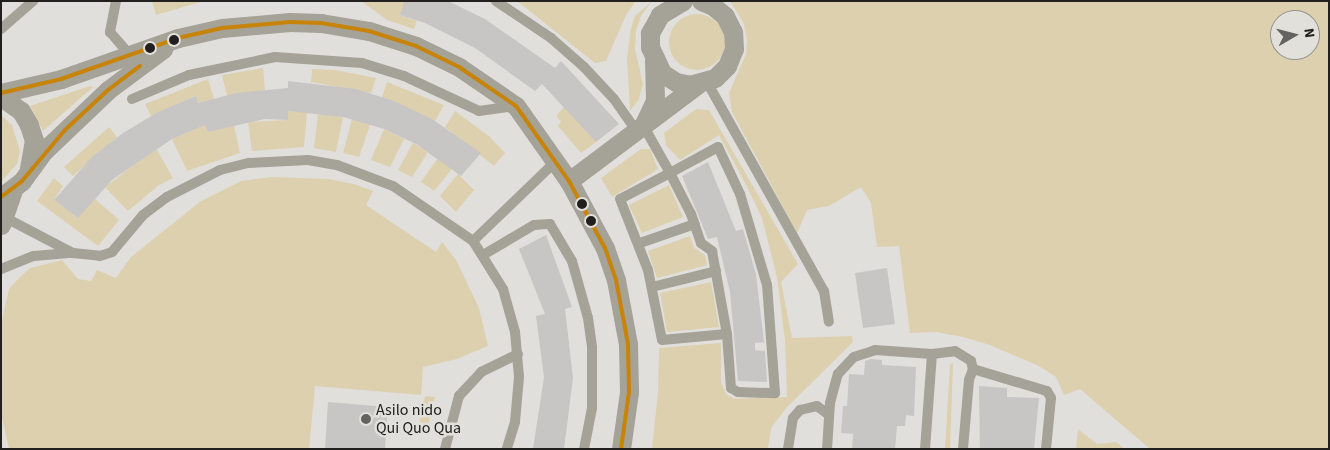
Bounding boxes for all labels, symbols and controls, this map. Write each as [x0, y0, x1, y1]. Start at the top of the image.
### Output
north arrow [1270, 10, 1320, 60]
text: N [1298, 27, 1319, 39]
unlabelled marker [169, 35, 179, 45]
unlabelled marker [145, 43, 155, 53]
unlabelled marker [577, 199, 587, 209]
unlabelled marker [586, 216, 596, 226]
place label: Asilo nido Qui Quo Qua [376, 400, 461, 438]
marker: Asilo nido Qui Quo Qua [360, 413, 372, 425]

